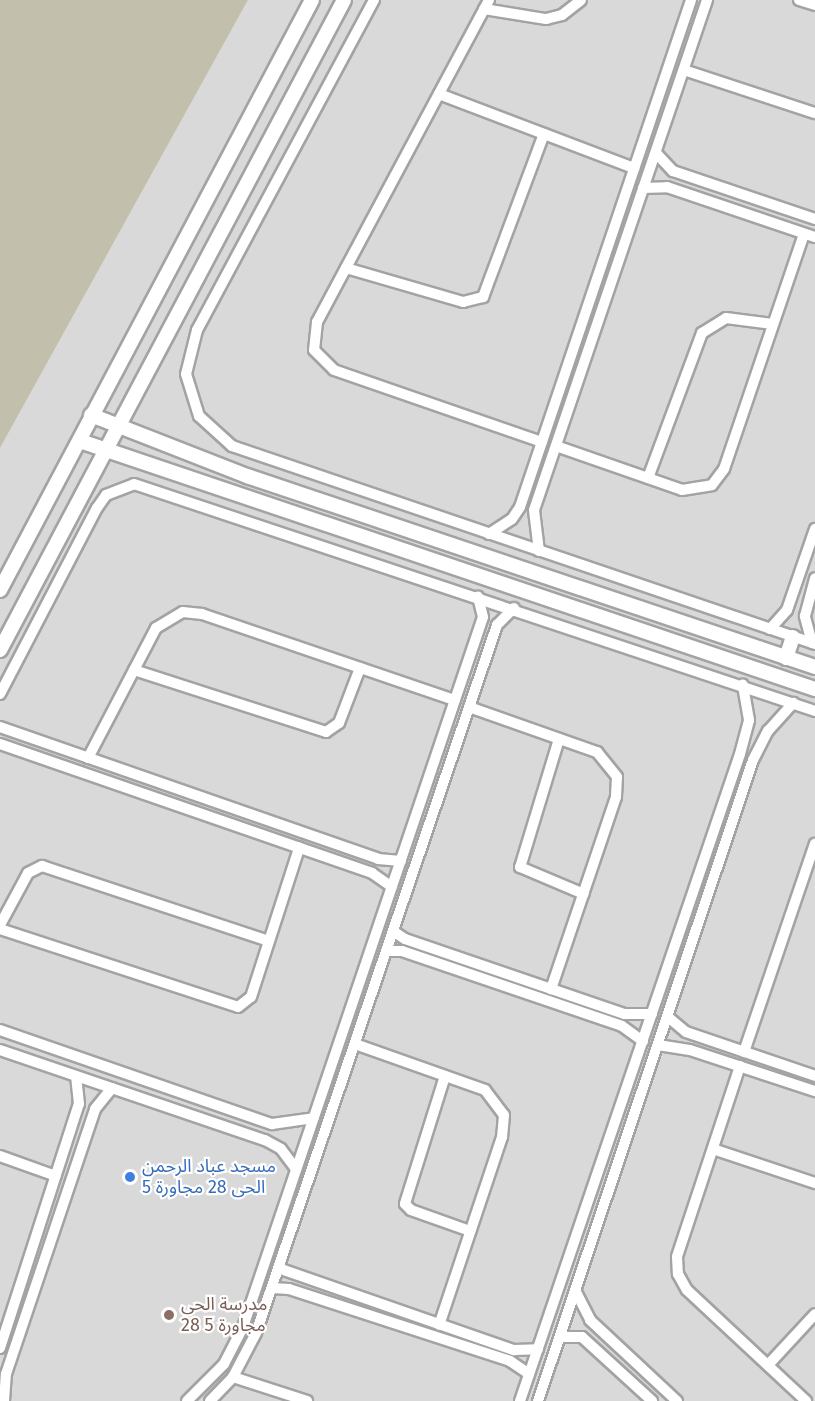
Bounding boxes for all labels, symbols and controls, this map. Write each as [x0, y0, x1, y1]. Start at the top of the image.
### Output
place label: مسجد عباد الرحمن الحى 28 مجاورة 5 [142, 1156, 276, 1198]
marker: مسجد عباد الرحمن الحى 28 مجاورة 5 [123, 1170, 137, 1184]
place label: مدرسة الحى 28 مجاورة 5 [181, 1294, 267, 1336]
marker: مدرسة الحى 28 مجاورة 5 [162, 1308, 176, 1322]

